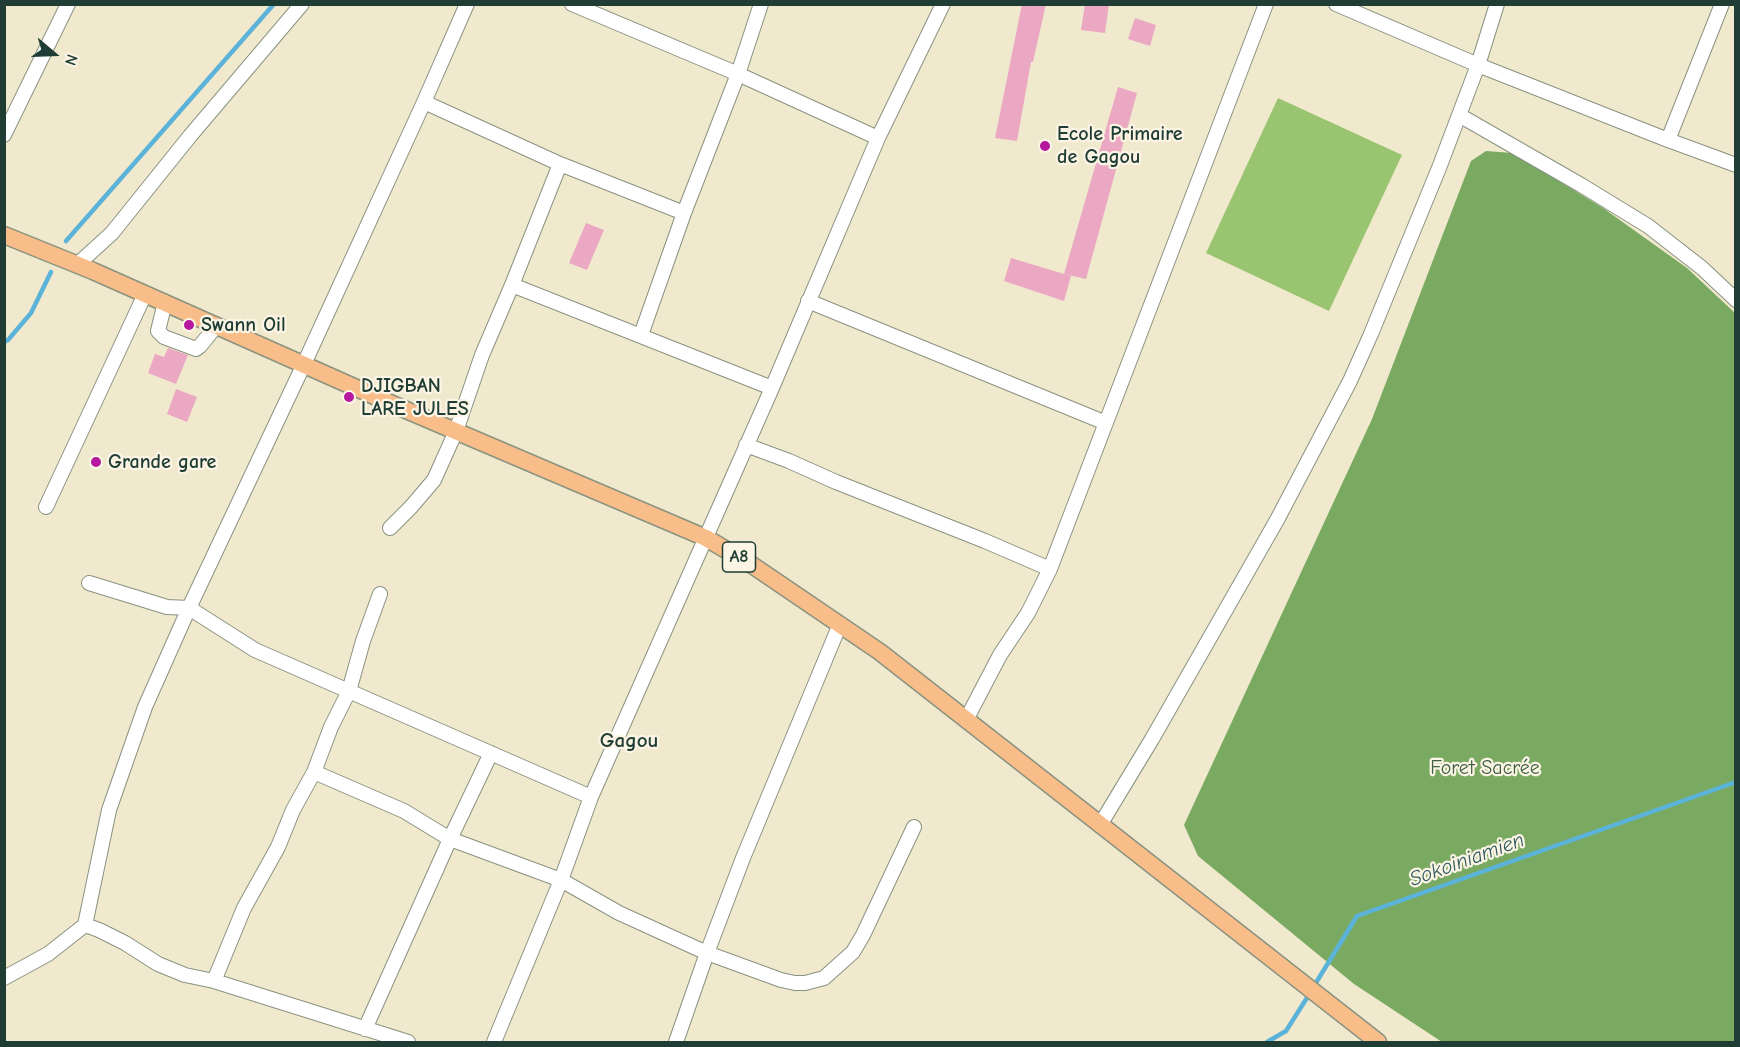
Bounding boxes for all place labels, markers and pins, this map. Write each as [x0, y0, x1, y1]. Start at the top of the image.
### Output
place label: Ecole Primaire de Gagou [1057, 122, 1182, 169]
marker: Ecole Primaire de Gagou [1038, 139, 1052, 153]
place label: Swann Oil [201, 313, 286, 337]
marker: Swann Oil [182, 318, 196, 332]
place label: DJIGBAN LARE JULES [361, 374, 469, 421]
marker: DJIGBAN LARE JULES [342, 390, 356, 404]
place label: Grande gare [108, 450, 216, 474]
marker: Grande gare [89, 455, 103, 469]

